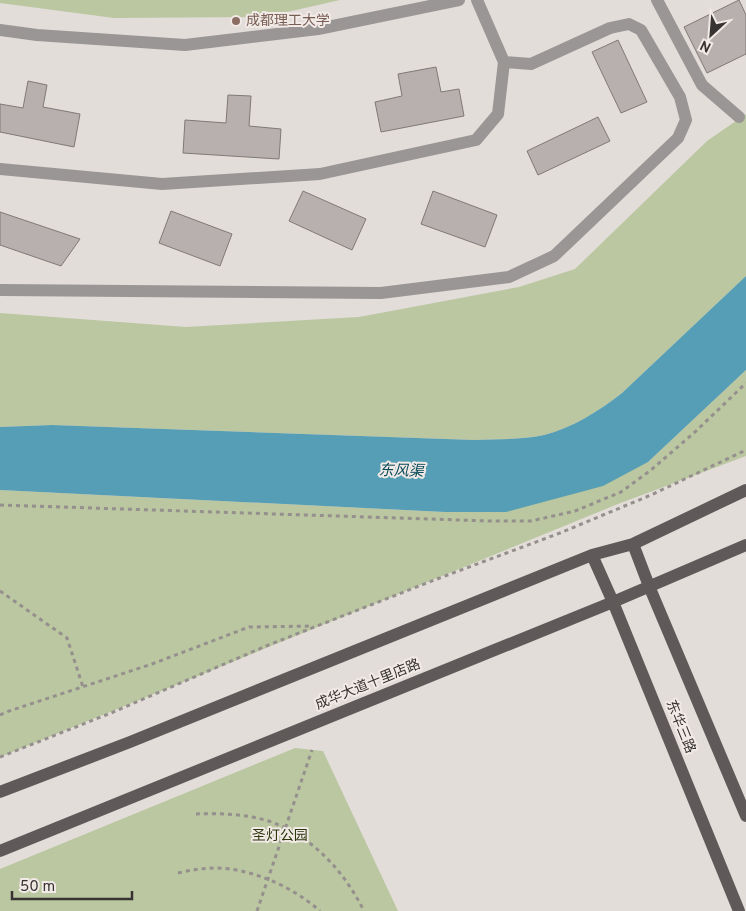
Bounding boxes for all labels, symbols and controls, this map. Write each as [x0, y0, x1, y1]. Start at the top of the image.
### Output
north arrow [686, 10, 736, 60]
place label: 成都理工大学 [246, 13, 330, 30]
marker: 成都理工大学 [230, 15, 242, 27]
text: N [698, 35, 714, 55]
water label: 东风渠 [378, 462, 426, 482]
street label: 成华大道十里店路 [313, 655, 423, 714]
street label: 东华三路 [662, 697, 699, 756]
park label: 圣灯公园 [252, 828, 308, 845]
scale bar [12, 868, 132, 900]
text: 50 m [20, 878, 55, 897]

